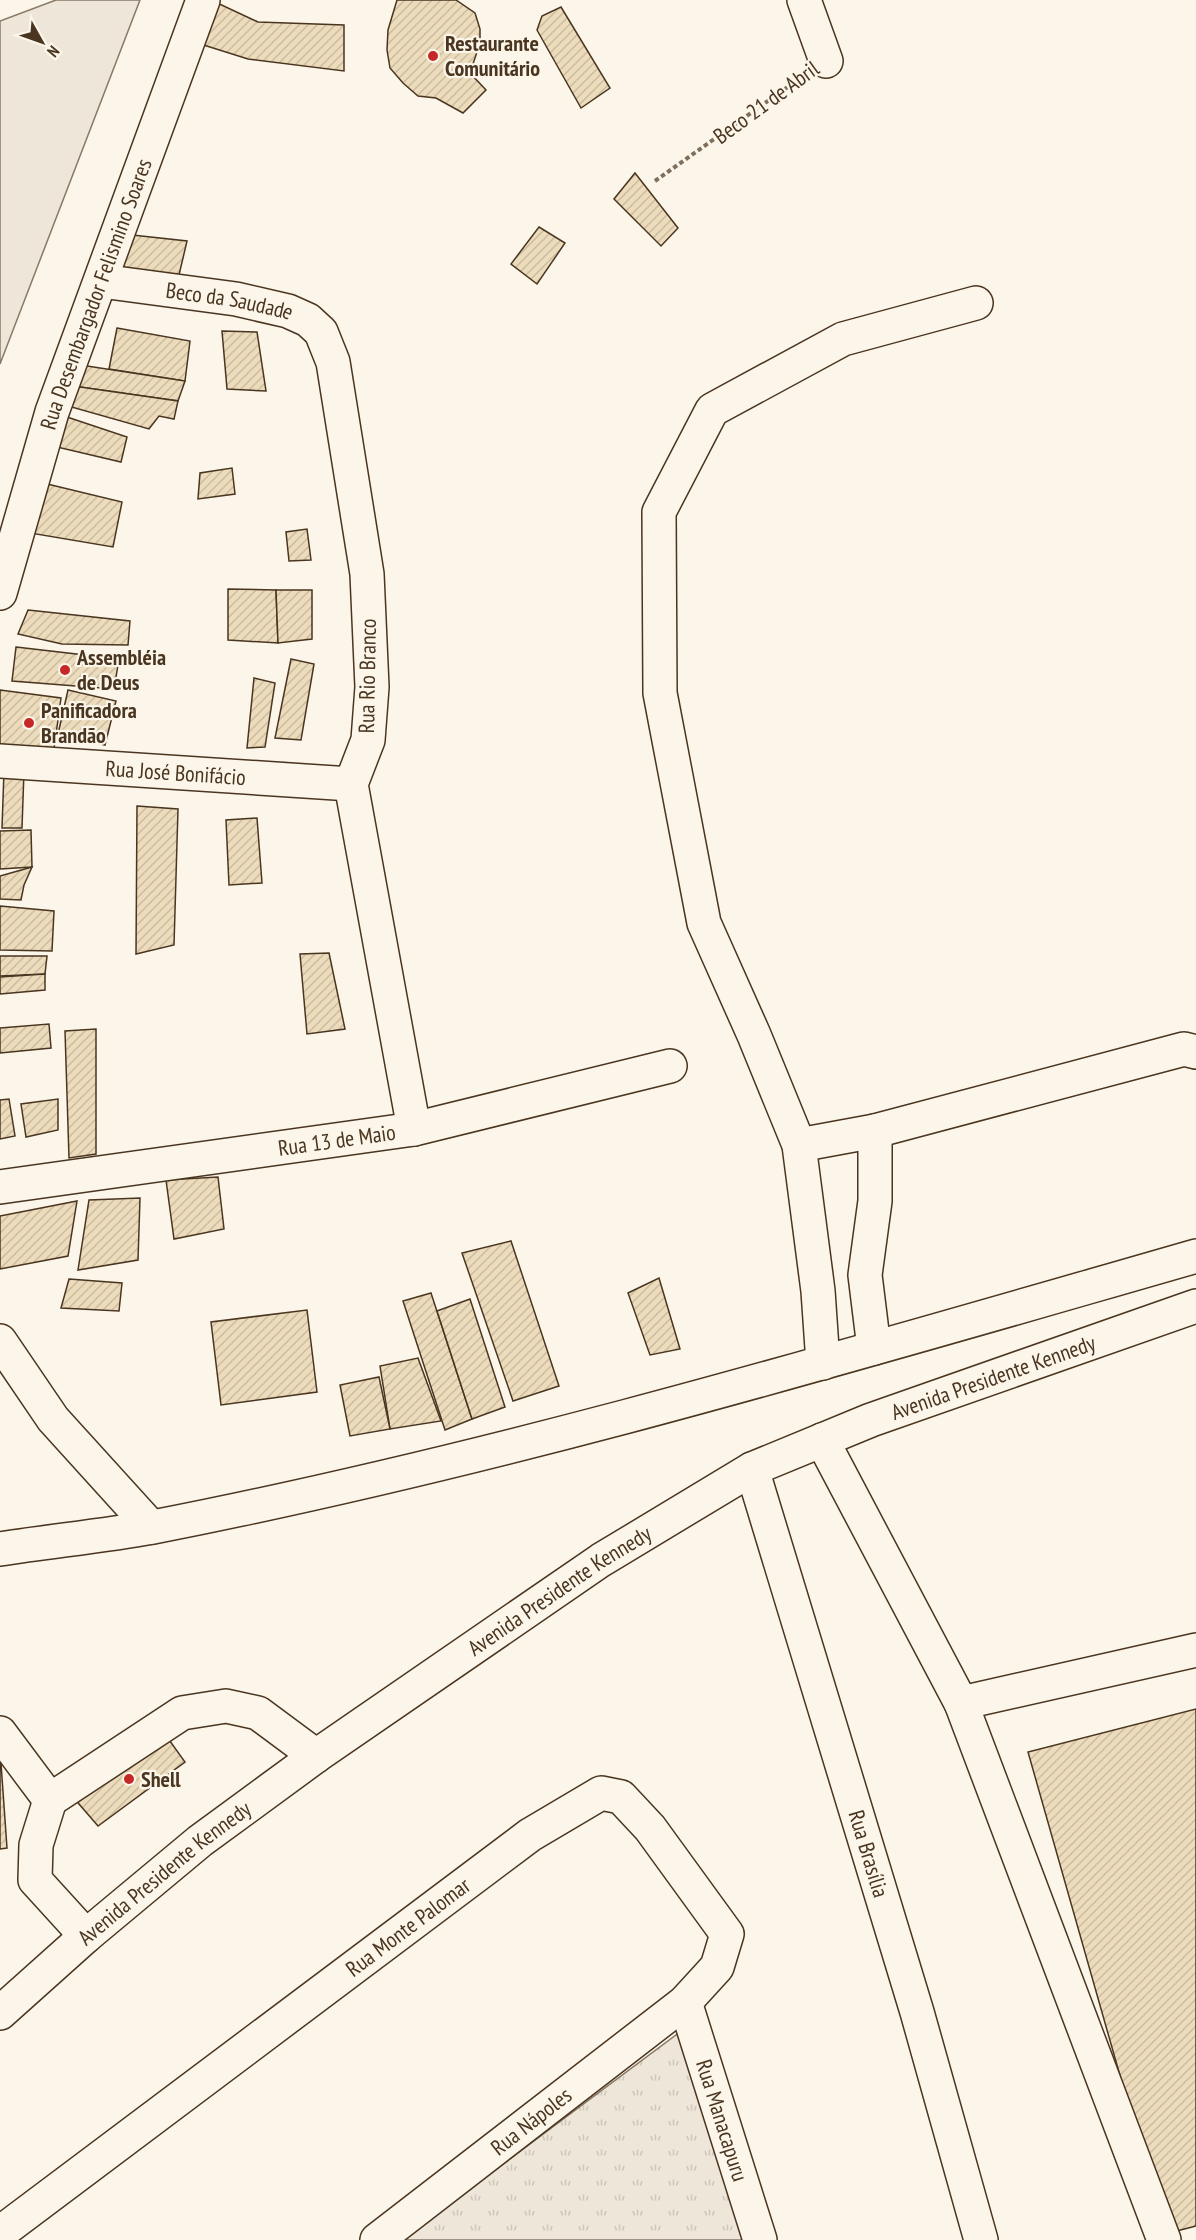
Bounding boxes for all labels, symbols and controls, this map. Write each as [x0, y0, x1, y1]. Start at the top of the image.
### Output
north arrow [12, 12, 72, 72]
place label: Restaurante Comunitário [445, 29, 540, 82]
text: N [43, 42, 64, 61]
marker: Restaurante Comunitário [426, 49, 440, 63]
street label: Beco 21 de Abril [708, 54, 825, 150]
street label: Rua Desembargador Felismino Soares [34, 155, 158, 433]
street label: Beco da Saudade [164, 276, 298, 326]
street label: Rua Rio Branco [352, 618, 382, 734]
place label: Assembléia de Deus [76, 643, 166, 696]
marker: Assembléia de Deus [58, 663, 72, 677]
place label: Panificadora Brandão [41, 696, 137, 749]
marker: Panificadora Brandão [22, 716, 36, 730]
street label: Rua José Bonifácio [105, 754, 247, 791]
street label: Rua 13 de Maio [276, 1118, 397, 1162]
street label: Avenida Presidente Kennedy [887, 1328, 1100, 1426]
street label: Avenida Presidente Kennedy [462, 1519, 657, 1662]
place label: Shell [141, 1765, 181, 1793]
marker: Shell [122, 1772, 136, 1786]
street label: Avenida Presidente Kennedy [72, 1794, 257, 1951]
street label: Rua Brasília [842, 1807, 895, 1901]
street label: Rua Monte Palomar [340, 1871, 476, 1983]
street label: Rua Manacapuru [690, 2056, 755, 2185]
street label: Rua Nápoles [485, 2081, 577, 2161]

